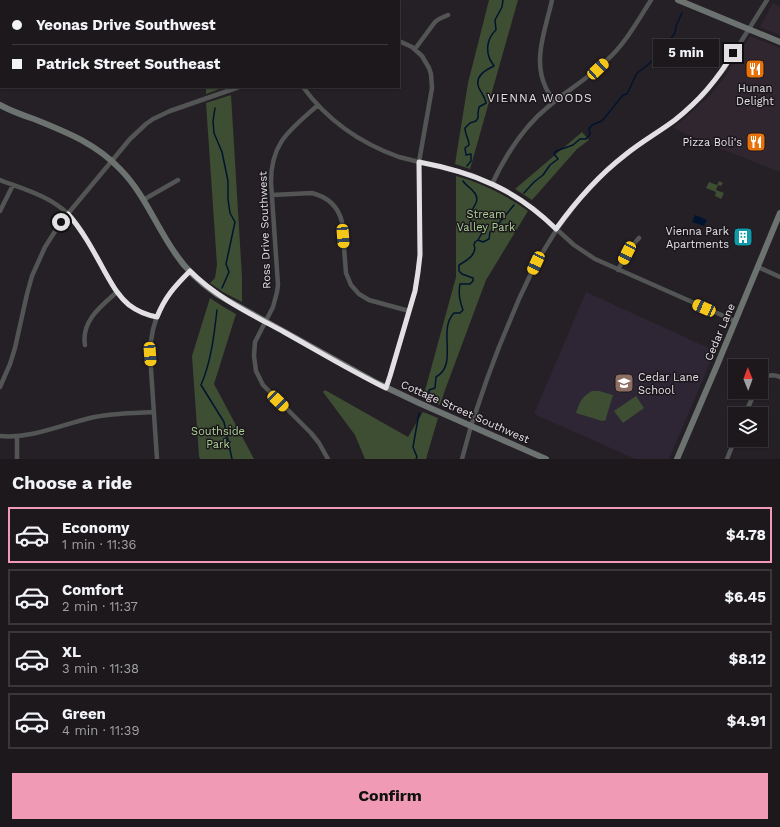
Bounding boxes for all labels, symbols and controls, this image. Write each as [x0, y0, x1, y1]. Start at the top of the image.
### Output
text: Yeonas Drive Southwest [36, 16, 215, 34]
callout: 5 min [653, 39, 719, 67]
route end [724, 44, 742, 62]
text: 5 min [668, 45, 704, 60]
text: Patrick Street Southeast [36, 55, 220, 73]
car [585, 56, 611, 82]
restaurant icon: Hunan Delight [744, 58, 766, 80]
place label: Hunan Delight [736, 82, 774, 108]
district label: VIENNA WOODS [487, 91, 593, 105]
restaurant icon: Pizza Boli's [745, 131, 767, 153]
place label: Pizza Boli's [683, 136, 742, 149]
street label: Ross Drive Southwest [256, 171, 274, 289]
park label: Stream Valley Park [457, 208, 515, 234]
route start [52, 213, 70, 231]
car [336, 224, 350, 248]
place label: Vienna Park Apartments [666, 225, 729, 251]
building icon: Vienna Park Apartments [732, 226, 754, 248]
car [616, 240, 638, 266]
car [525, 250, 547, 276]
car [691, 298, 717, 318]
street label: Cedar Lane [702, 301, 738, 363]
car [143, 342, 157, 366]
north arrow [728, 359, 768, 399]
map controls [728, 359, 768, 447]
place label: Cedar Lane School [638, 371, 699, 397]
school or university icon: Cedar Lane School [613, 372, 635, 394]
street label: Cottage Street Southwest [399, 378, 532, 446]
car [265, 388, 291, 414]
button: layers [728, 407, 768, 447]
park label: Southside Park [191, 425, 245, 451]
text: Choose a ride [12, 472, 132, 493]
icon: car [14, 517, 50, 553]
text: Economy [62, 519, 129, 537]
text: $4.78 [726, 526, 766, 544]
text: 1 min · 11:36 [62, 537, 136, 552]
icon: car [14, 579, 50, 615]
text: Comfort [62, 581, 123, 599]
text: $6.45 [724, 588, 766, 606]
text: 2 min · 11:37 [62, 599, 138, 614]
icon: car [14, 641, 50, 677]
text: XL [62, 643, 81, 661]
text: $8.12 [729, 650, 766, 668]
text: 3 min · 11:38 [62, 661, 139, 676]
icon: car [14, 703, 50, 739]
text: Green [62, 705, 106, 723]
text: $4.91 [727, 712, 766, 730]
text: 4 min · 11:39 [62, 723, 139, 738]
button: Confirm [12, 773, 768, 819]

